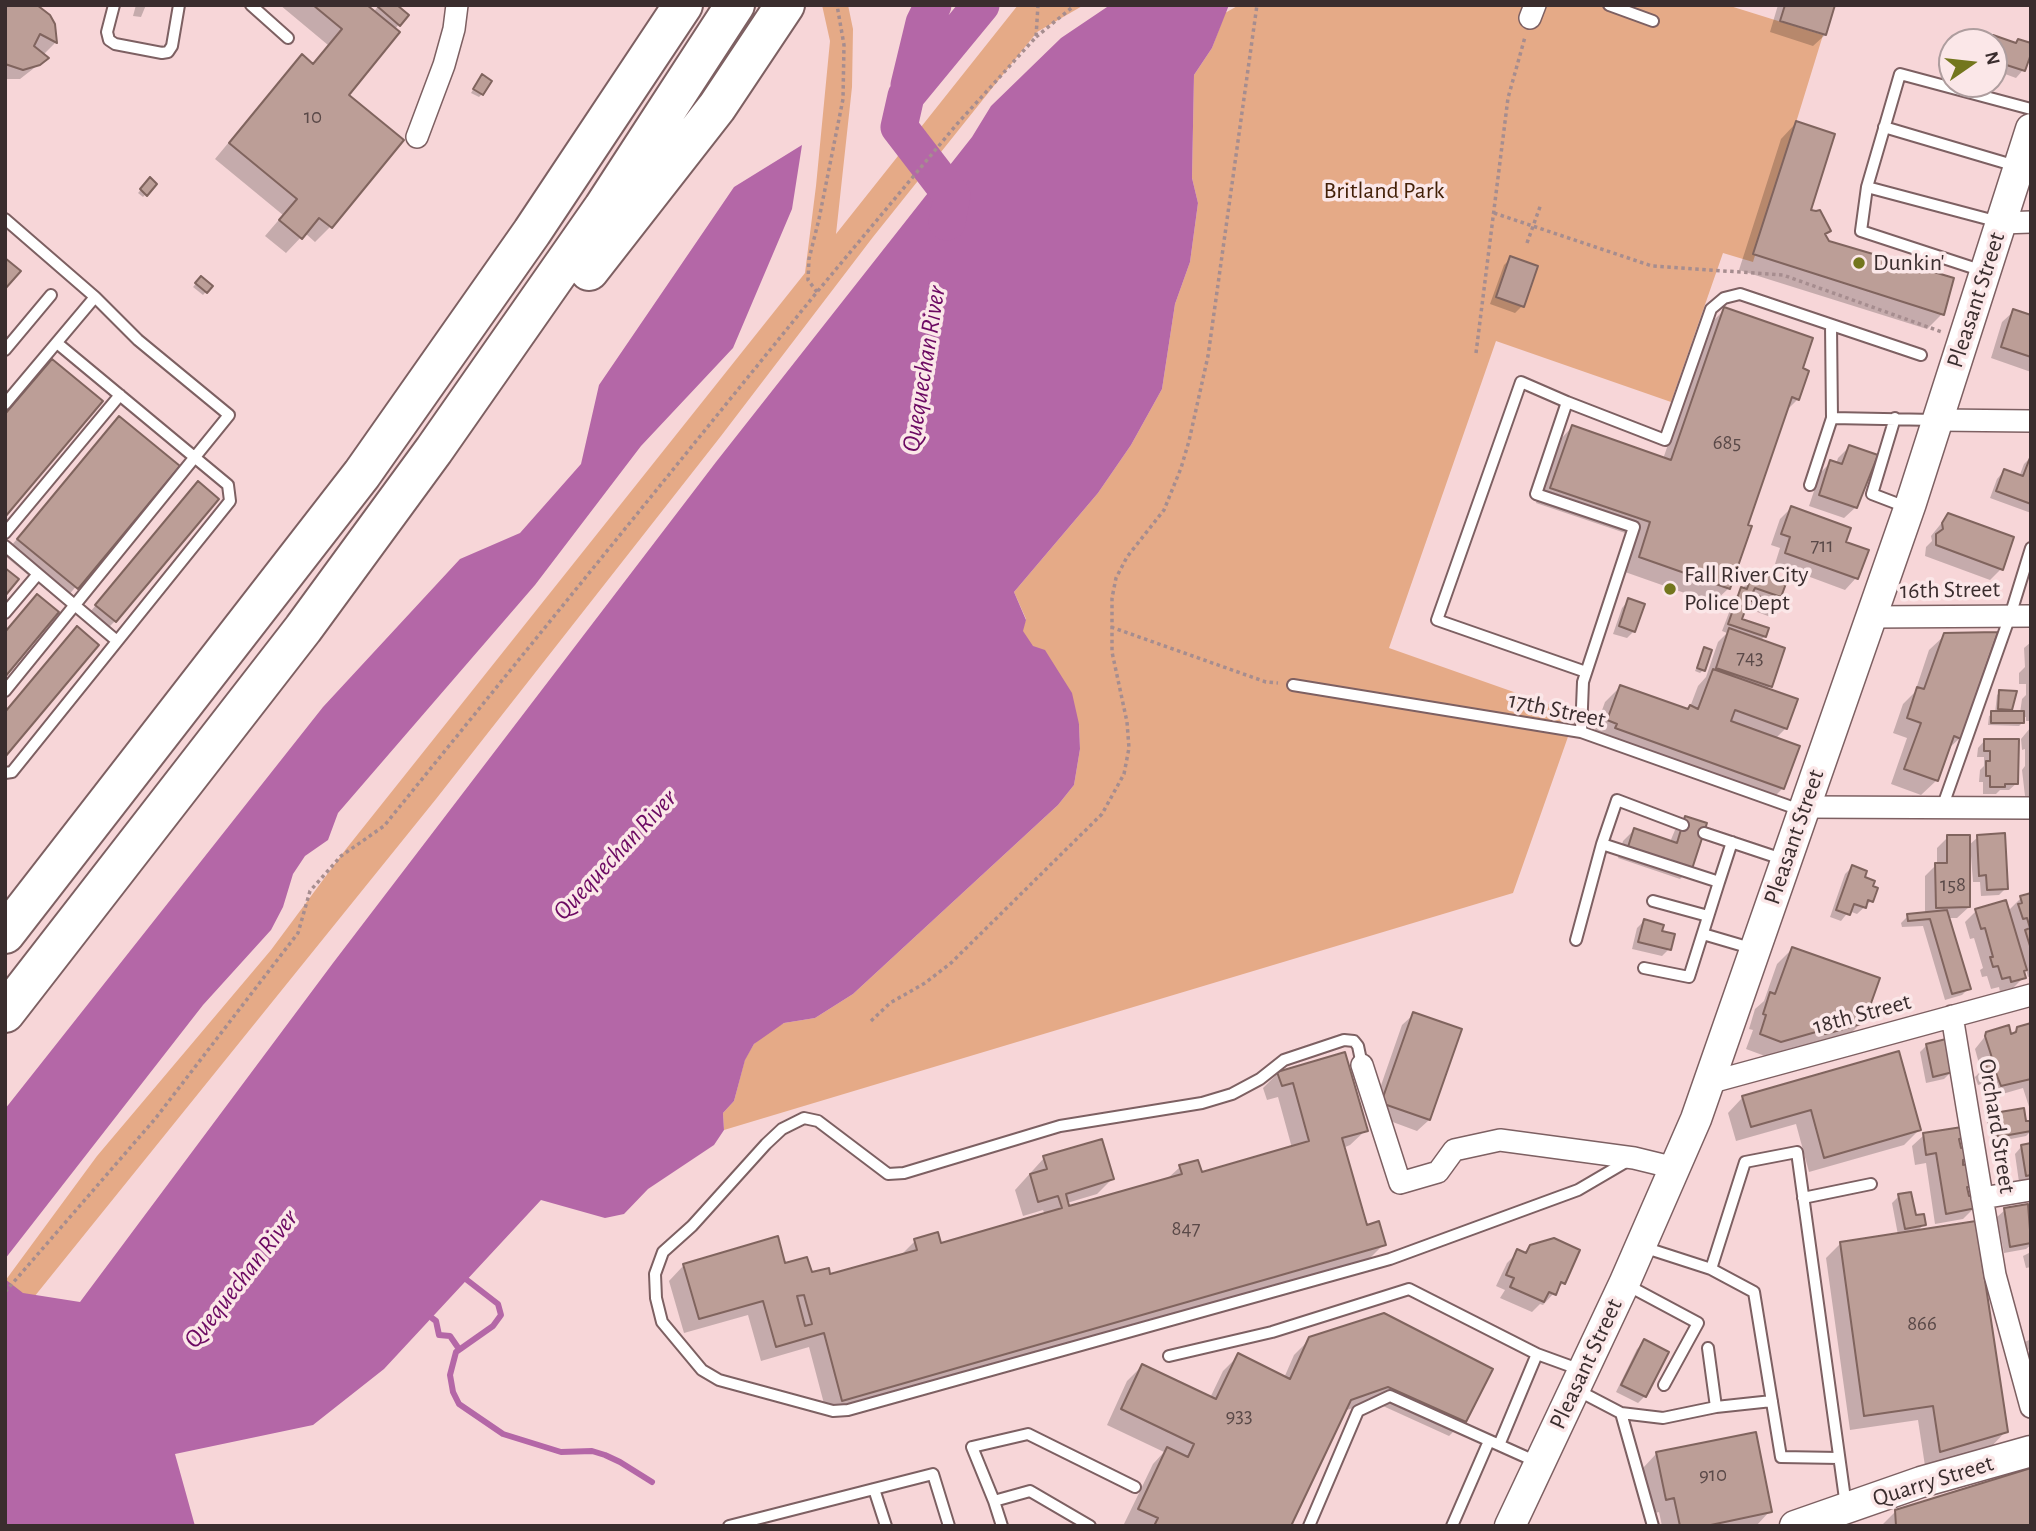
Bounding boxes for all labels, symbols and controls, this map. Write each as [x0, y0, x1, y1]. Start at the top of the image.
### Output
north arrow [1938, 28, 2008, 98]
text: N [1981, 50, 2003, 67]
house number: 10 [304, 104, 322, 130]
park label: Britland Park [1324, 177, 1444, 205]
street label: Pleasant Street [1941, 229, 2011, 371]
place label: Dunkin' [1873, 249, 1944, 277]
marker: Dunkin' [1851, 255, 1867, 271]
water label: Quequechan River [895, 284, 953, 454]
house number: 685 [1713, 430, 1741, 456]
house number: 711 [1810, 533, 1834, 559]
place label: Fall River City Police Dept [1684, 561, 1809, 617]
street label: 16th Street [1900, 575, 2000, 605]
marker: Fall River City Police Dept [1662, 581, 1678, 597]
house number: 743 [1736, 645, 1764, 671]
street label: 17th Street [1506, 686, 1608, 734]
street label: Pleasant Street [1757, 766, 1831, 908]
water label: Quequechan River [546, 783, 684, 927]
house number: 158 [1940, 872, 1966, 898]
street label: 18th Street [1810, 987, 1914, 1041]
street label: Orchard Street [1972, 1057, 2022, 1195]
water label: Quequechan River [177, 1203, 305, 1355]
house number: 847 [1172, 1216, 1200, 1242]
street label: Pleasant Street [1543, 1294, 1629, 1434]
house number: 866 [1907, 1311, 1937, 1337]
house number: 933 [1225, 1403, 1253, 1429]
street label: Quarry Street [1869, 1449, 1997, 1513]
house number: 910 [1699, 1462, 1727, 1488]

